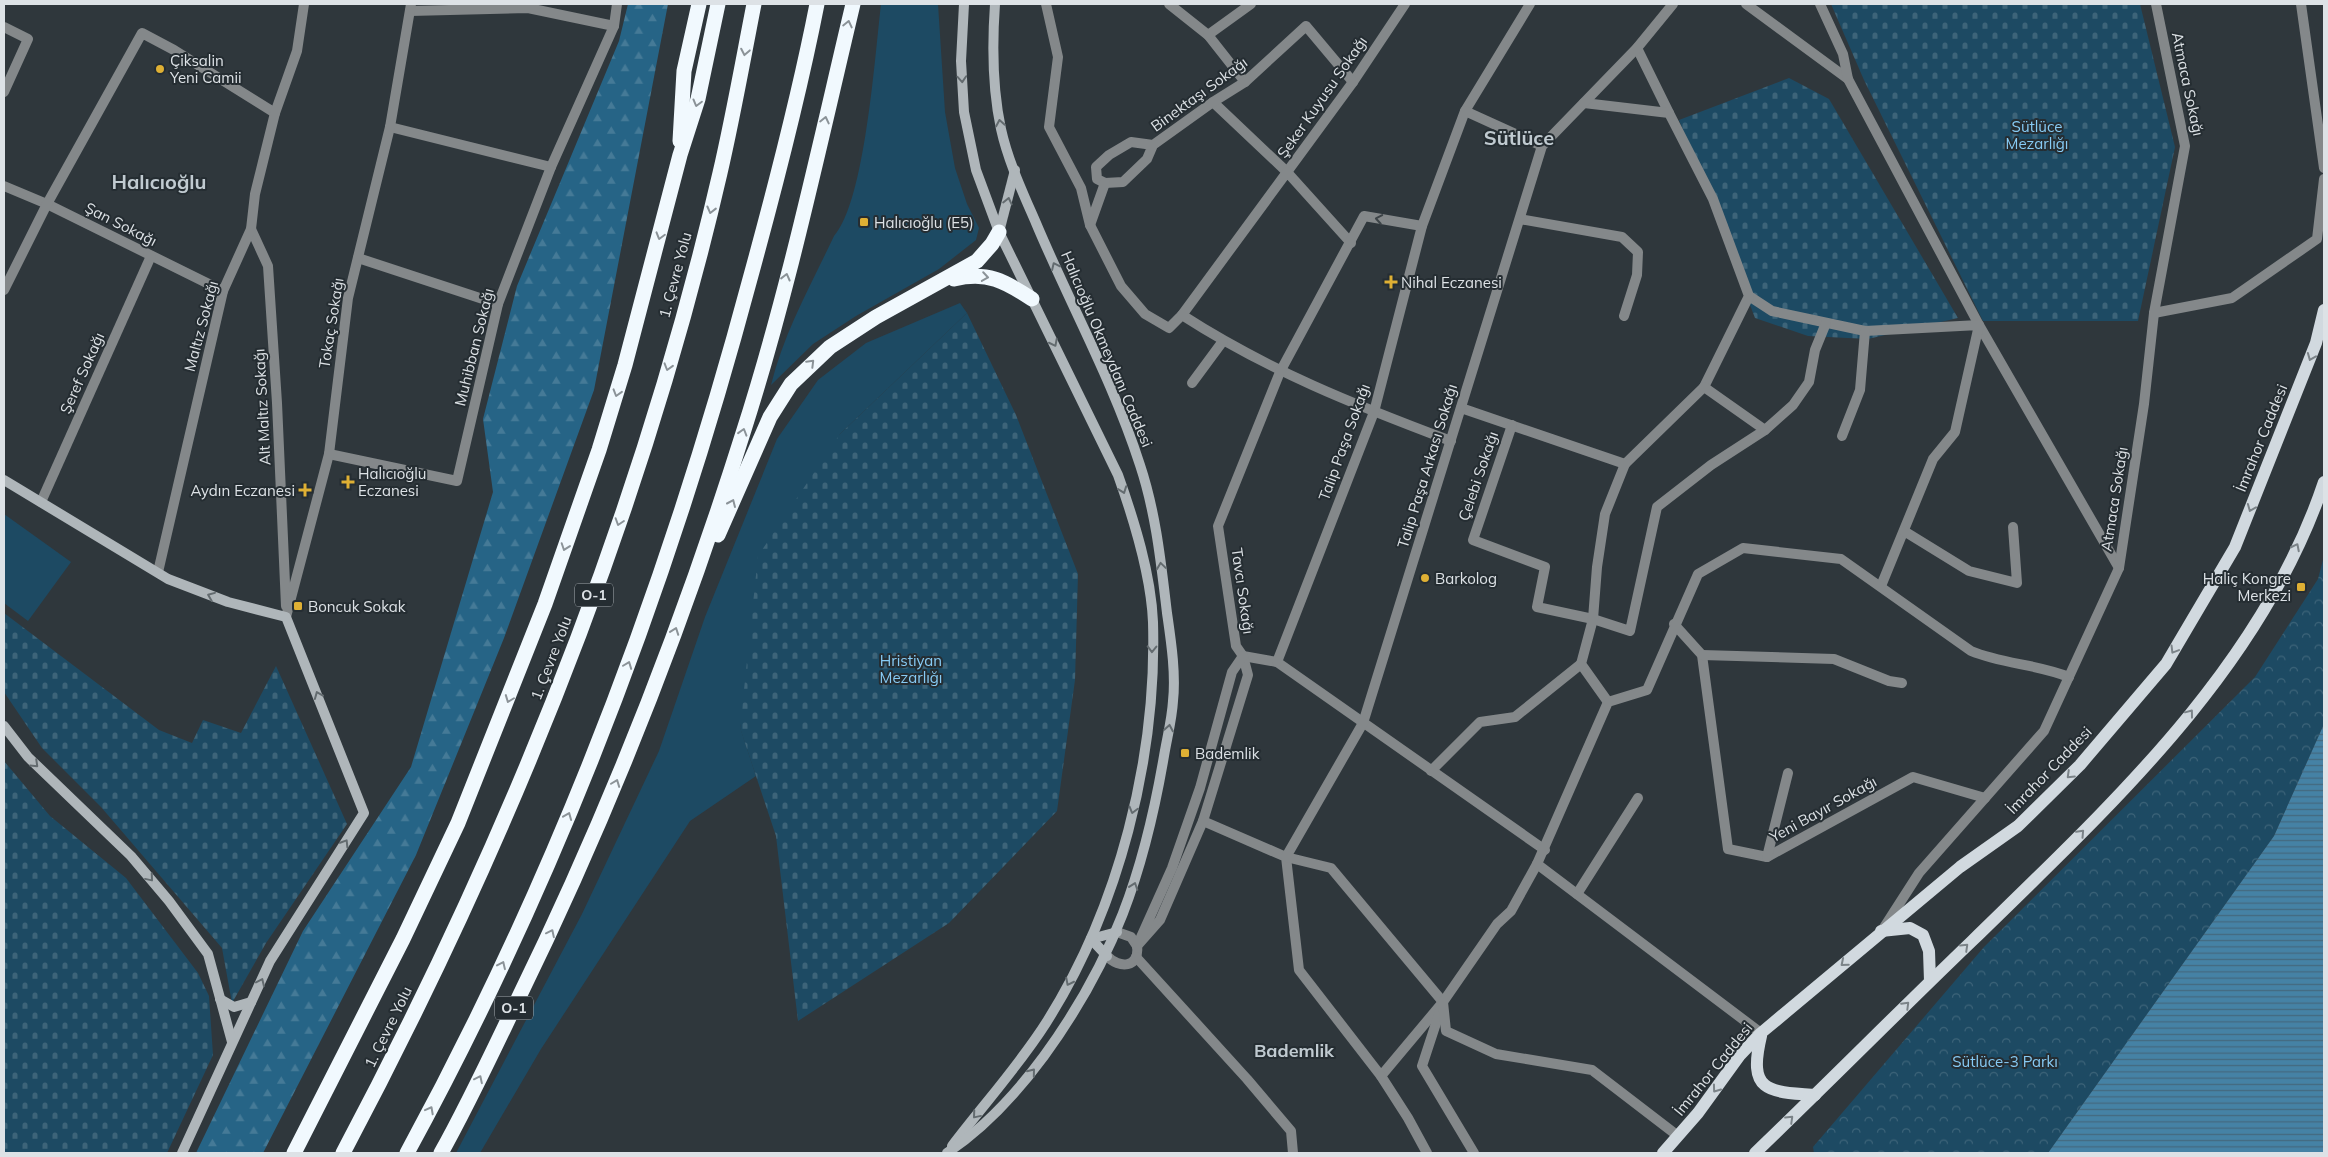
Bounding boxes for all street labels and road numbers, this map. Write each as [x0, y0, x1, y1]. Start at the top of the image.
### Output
street label: Atmaca Sokağı [2168, 30, 2208, 138]
street label: Şeker Kuyusu Sokağı [1273, 32, 1371, 162]
street label: Binektaşı Sokağı [1147, 53, 1251, 135]
street label: Şan Sokağı [82, 198, 160, 250]
street label: 1. Çevre Yolu [654, 230, 696, 320]
street label: Halıcıoğlu Okmeydanı Caddesi [1057, 248, 1157, 450]
street label: Tokaç Sokağı [314, 276, 348, 370]
street label: Maltız Sokağı [180, 279, 222, 373]
street label: Muhibban Sokağı [450, 286, 498, 408]
street label: Şeref Sokağı [56, 329, 108, 417]
street label: Alt Maltız Sokağı [249, 348, 275, 466]
street label: Talip Paşa Sokağı [1314, 381, 1374, 503]
street label: Talip Paşa Arkası Sokağı [1393, 381, 1461, 551]
street label: İmrahor Caddesi [2231, 381, 2291, 495]
street label: Çelebi Sokağı [1454, 429, 1502, 523]
street label: Atmaca Sokağı [2096, 445, 2132, 553]
street label: Tavcı Sokağı [1228, 547, 1258, 635]
road number: O-1 [575, 584, 613, 606]
street label: 1. Çevre Yolu [526, 613, 576, 703]
street label: İmrahor Caddesi [2002, 722, 2096, 818]
street label: Yeni Bayır Sokağı [1765, 772, 1880, 847]
street label: 1. Çevre Yolu [360, 983, 416, 1071]
road number: O-1 [495, 996, 533, 1020]
street label: İmrahor Caddesi [1670, 1019, 1756, 1119]

